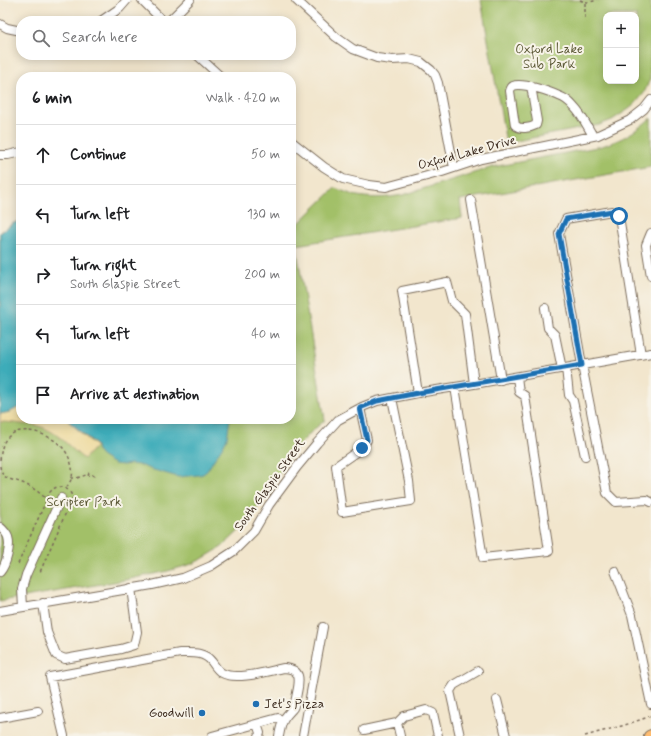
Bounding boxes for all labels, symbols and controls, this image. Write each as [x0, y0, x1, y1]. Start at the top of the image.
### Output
map controls [603, 12, 639, 84]
button: + [603, 12, 639, 48]
search box [16, 16, 296, 60]
icon: search [30, 27, 52, 49]
text: Search here [62, 28, 138, 48]
park label: Oxford Lake Sub Park [515, 41, 583, 73]
button: − [603, 48, 639, 84]
text: 6 min [32, 87, 72, 109]
text: Walk · 420 m [206, 90, 280, 107]
street label: Oxford Lake Drive [416, 132, 518, 176]
icon: ahead [32, 144, 54, 166]
text: Continue [70, 145, 126, 165]
text: 50 m [251, 146, 280, 163]
icon: left [32, 204, 54, 226]
text: Turn left [70, 205, 130, 225]
text: 130 m [247, 206, 280, 223]
route start [610, 207, 628, 225]
text: Turn right [70, 256, 137, 276]
icon: right [32, 264, 54, 286]
text: 200 m [245, 266, 280, 283]
text: South Glaspie Street [70, 276, 180, 293]
icon: left [32, 324, 54, 346]
text: Turn left [70, 325, 130, 345]
text: 40 m [251, 326, 280, 343]
icon: arrive [32, 384, 54, 406]
text: Arrive at destination [70, 385, 199, 405]
street label: South Glaspie Street [231, 435, 310, 535]
route end [353, 439, 371, 457]
park label: Scripter Park [46, 494, 122, 511]
place label: Jet's Pizza [264, 696, 324, 713]
marker: Jet's Pizza [251, 699, 261, 709]
place label: Goodwill [149, 705, 194, 722]
marker: Goodwill [197, 708, 207, 718]

